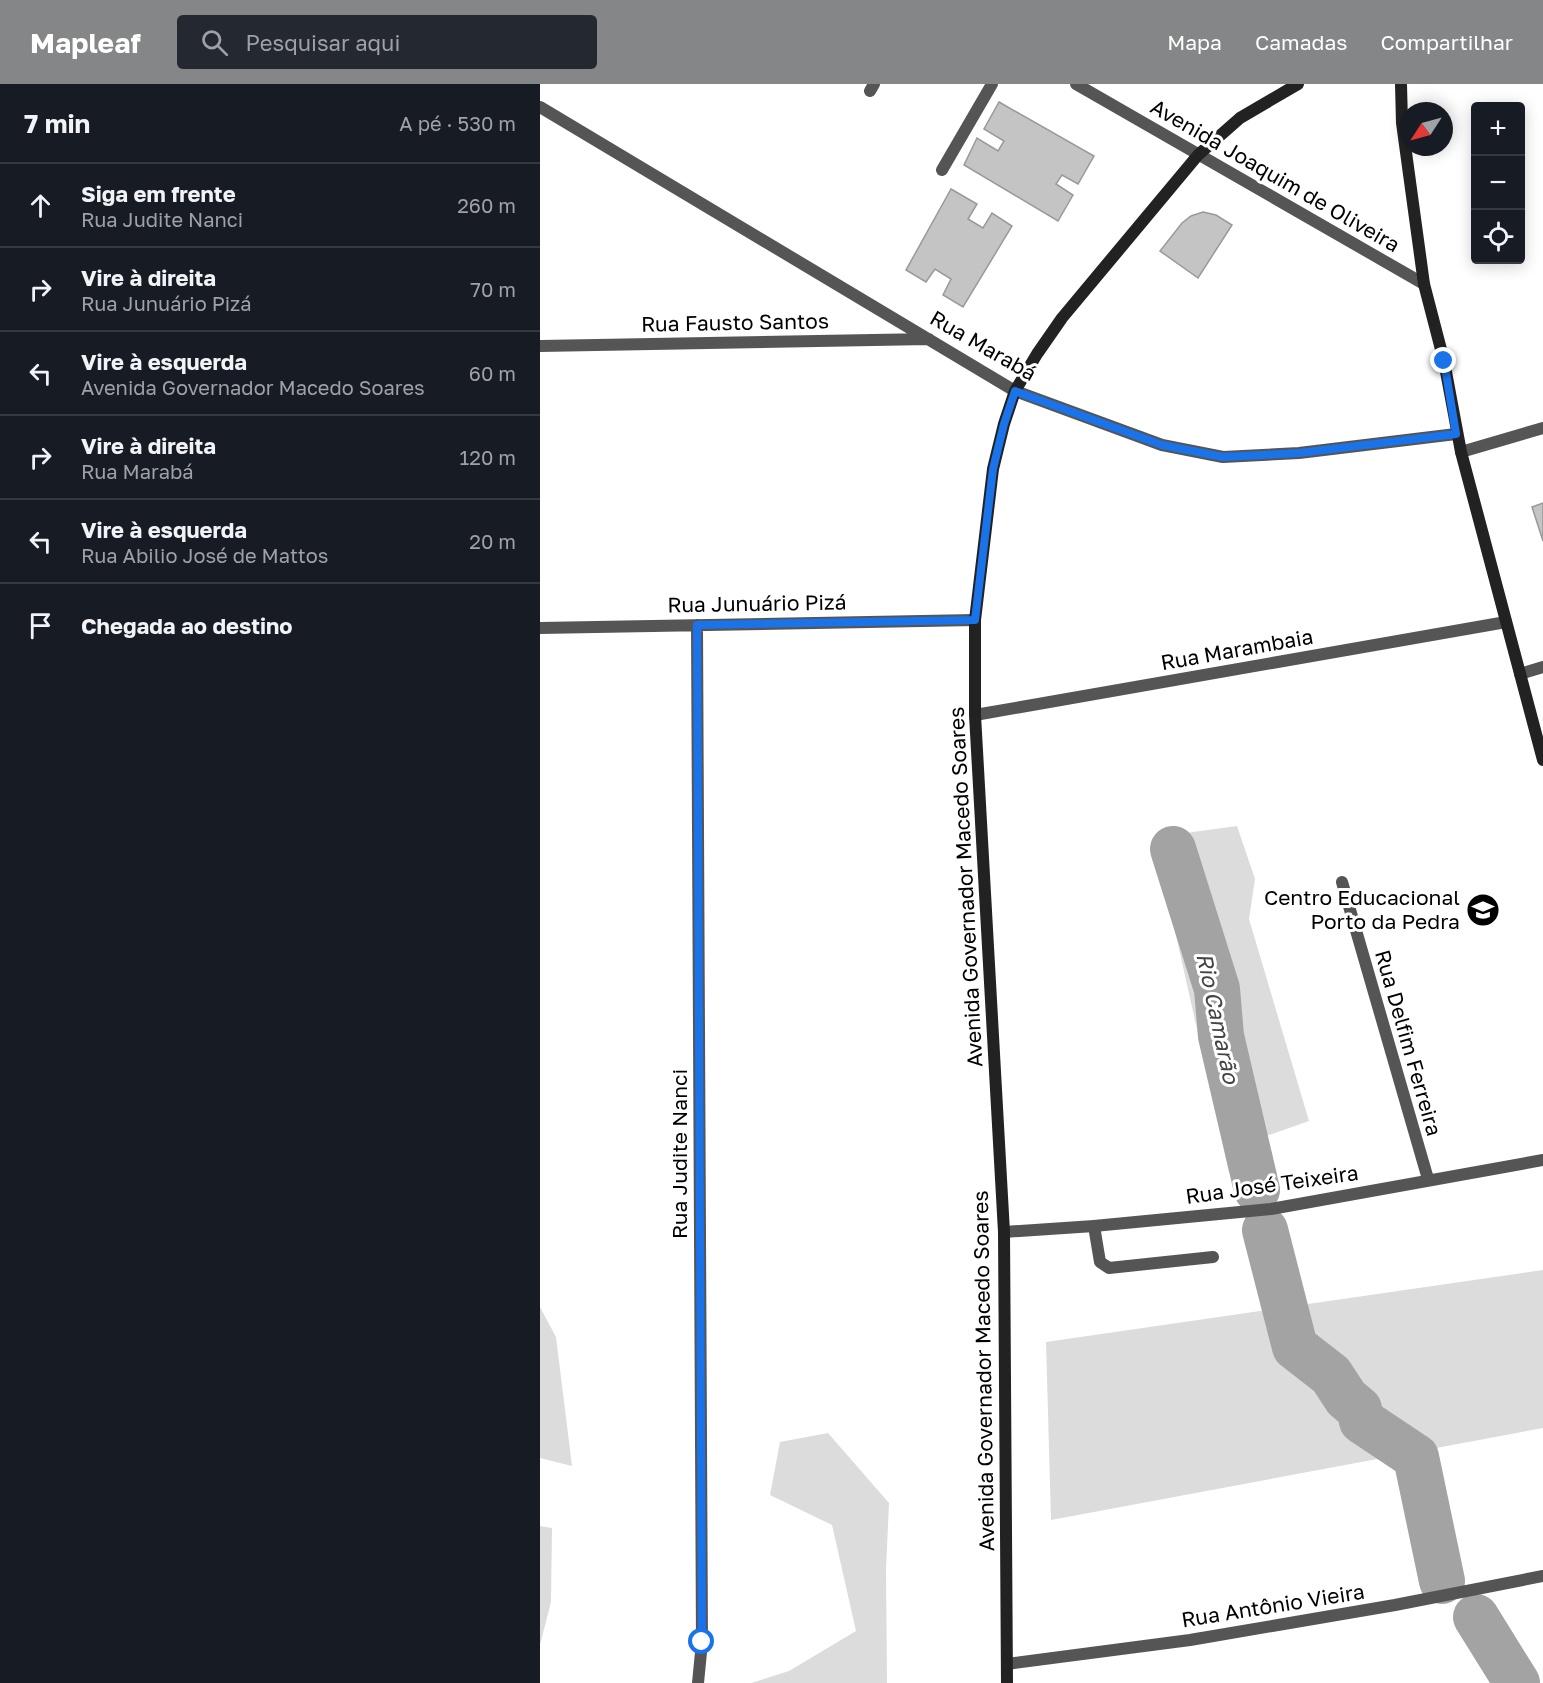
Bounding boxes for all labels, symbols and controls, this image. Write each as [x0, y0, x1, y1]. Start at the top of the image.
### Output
search box [177, 15, 597, 69]
text: Mapleaf [30, 26, 141, 59]
icon: search [198, 26, 231, 59]
text: Pesquisar aqui [246, 29, 400, 56]
text: Mapa [1167, 29, 1222, 55]
text: Camadas [1255, 29, 1347, 55]
text: Compartilhar [1380, 29, 1513, 55]
street label: Avenida Joaquim de Oliveira [1146, 93, 1405, 257]
north arrow [1399, 102, 1453, 156]
map controls [1471, 102, 1525, 264]
button: + [1471, 102, 1525, 156]
text: 7 min [24, 108, 90, 139]
text: A pé · 530 m [399, 111, 516, 135]
button: − [1471, 156, 1525, 210]
text: Siga em frente [81, 180, 236, 207]
icon: ahead [24, 189, 57, 222]
text: 260 m [457, 193, 516, 217]
text: Rua Judite Nanci [81, 207, 243, 231]
button: locate [1471, 210, 1525, 264]
text: Vire à direita [81, 264, 216, 291]
icon: right [24, 273, 57, 306]
text: 70 m [470, 277, 516, 301]
text: Rua Junuário Pizá [81, 291, 252, 315]
street label: Rua Marabá [926, 304, 1041, 386]
street label: Rua Fausto Santos [641, 307, 829, 337]
route end [1430, 347, 1456, 373]
text: Vire à esquerda [81, 348, 247, 375]
icon: left [24, 357, 57, 390]
text: 60 m [469, 361, 516, 385]
text: Avenida Governador Macedo Soares [81, 375, 425, 399]
text: Vire à direita [81, 432, 216, 459]
icon: right [24, 441, 57, 474]
text: 120 m [460, 445, 516, 469]
text: Rua Marabá [81, 459, 194, 483]
text: Vire à esquerda [81, 516, 247, 543]
icon: left [24, 525, 57, 558]
text: 20 m [469, 529, 516, 553]
text: Rua Abilio José de Mattos [81, 543, 328, 567]
street label: Rua Junuário Pizá [667, 588, 847, 618]
icon: arrive [24, 609, 57, 642]
text: Chegada ao destino [81, 612, 293, 639]
street label: Rua Marambaia [1159, 623, 1315, 675]
street label: Avenida Governador Macedo Soares [943, 706, 987, 1068]
place label: Centro Educacional Porto da Pedra [1264, 884, 1460, 934]
school or university icon: Centro Educacional Porto da Pedra [1465, 892, 1501, 928]
street label: Rua Delfim Ferreira [1370, 947, 1448, 1139]
water label: Rio Camarão [1191, 950, 1246, 1087]
street label: Rua Judite Nanci [666, 1069, 692, 1239]
street label: Rua José Teixeira [1184, 1159, 1360, 1209]
street label: Avenida Governador Macedo Soares [967, 1190, 999, 1552]
street label: Rua Antônio Vieira [1179, 1578, 1366, 1632]
route start [688, 1628, 714, 1654]

